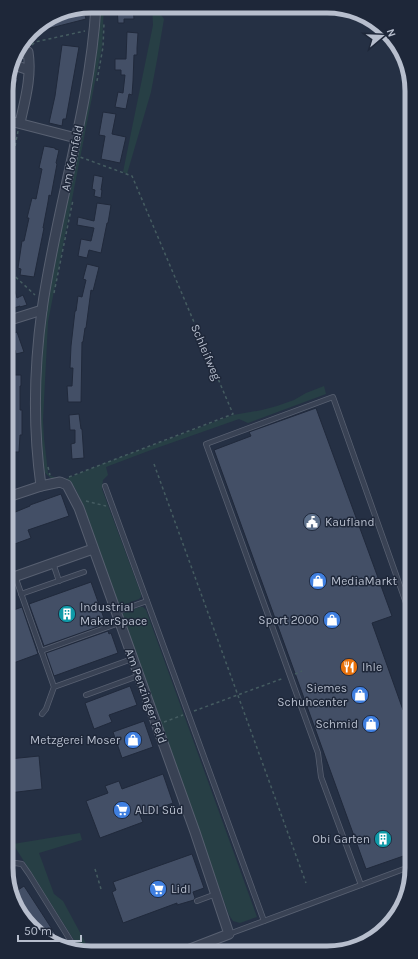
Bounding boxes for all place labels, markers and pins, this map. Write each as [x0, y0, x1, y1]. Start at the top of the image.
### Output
public building icon: Kaufland [302, 512, 322, 532]
place label: Kaufland [325, 515, 375, 529]
shop icon: MediaMarkt [308, 571, 328, 591]
place label: MediaMarkt [331, 574, 397, 588]
place label: Industrial MakerSpace [80, 600, 147, 628]
building icon: Industrial MakerSpace [57, 604, 77, 624]
shop icon: Sport 2000 [322, 610, 342, 630]
place label: Sport 2000 [258, 613, 319, 627]
restaurant icon: Ihle [339, 657, 359, 677]
place label: Ihle [362, 660, 382, 674]
place label: Siemes Schuhcenter [277, 681, 348, 709]
shop icon: Siemes Schuhcenter [350, 685, 370, 705]
shop icon: Schmid [361, 714, 381, 734]
place label: Schmid [315, 717, 358, 731]
shop icon: Metzgerei Moser [123, 730, 143, 750]
place label: Metzgerei Moser [30, 733, 121, 747]
supermarket icon: ALDI Süd [112, 800, 132, 820]
place label: ALDI Süd [135, 803, 183, 817]
building icon: Obi Garten [373, 829, 393, 849]
place label: Obi Garten [312, 832, 370, 846]
supermarket icon: Lidl [148, 879, 168, 899]
place label: Lidl [171, 882, 191, 896]

